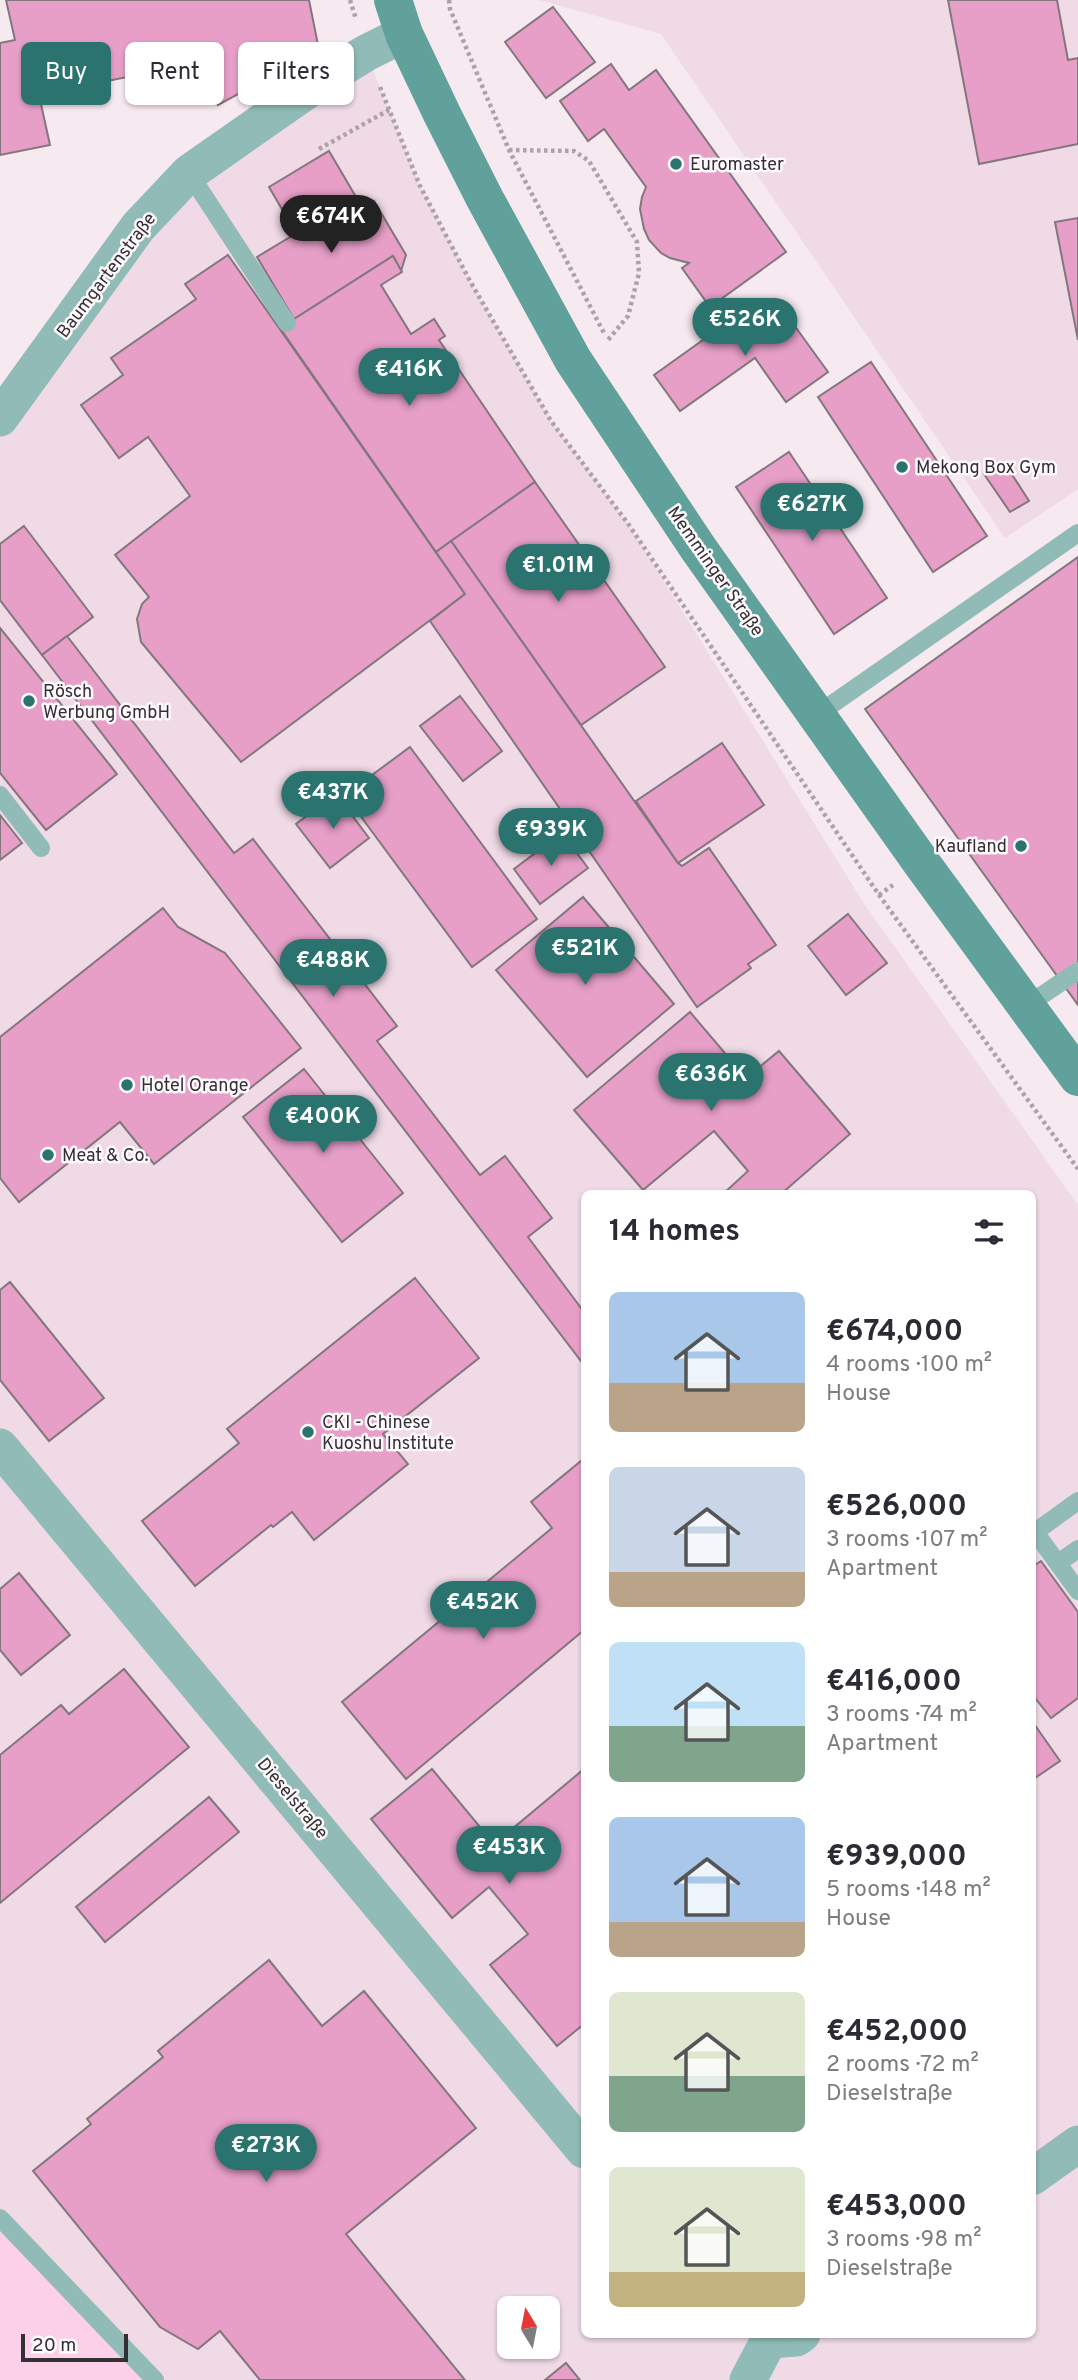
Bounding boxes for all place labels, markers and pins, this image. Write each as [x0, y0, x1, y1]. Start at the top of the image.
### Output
place label: Euromaster [690, 154, 784, 177]
marker: Euromaster [668, 156, 684, 172]
pin: €674K [282, 196, 380, 255]
pin: €526K [696, 298, 794, 358]
pin: €416K [360, 348, 458, 408]
place label: Mekong Box Gym [916, 457, 1056, 480]
marker: Mekong Box Gym [894, 459, 910, 475]
pin: €627K [763, 484, 861, 543]
pin: €1.01M [501, 544, 615, 604]
place label: Rösch Werbung GmbH [43, 681, 170, 725]
marker: Rösch Werbung GmbH [21, 693, 37, 709]
pin: €437K [284, 772, 382, 831]
pin: €939K [502, 808, 600, 868]
place label: Kaufland [935, 836, 1007, 859]
marker: Kaufland [1013, 838, 1029, 854]
pin: €521K [536, 928, 634, 987]
pin: €488K [284, 940, 382, 999]
pin: €636K [662, 1054, 760, 1113]
place label: Hotel Orange [141, 1075, 248, 1098]
marker: Hotel Orange [119, 1077, 135, 1093]
pin: €400K [274, 1096, 372, 1155]
place label: Meat & Co. [62, 1145, 148, 1168]
marker: Meat & Co. [40, 1147, 56, 1163]
place label: CKI - Chinese Kuoshu Institute [322, 1412, 454, 1456]
marker: CKI - Chinese Kuoshu Institute [300, 1424, 316, 1440]
pin: €452K [434, 1582, 532, 1641]
pin: €453K [460, 1826, 558, 1886]
pin: €273K [217, 2124, 315, 2184]

